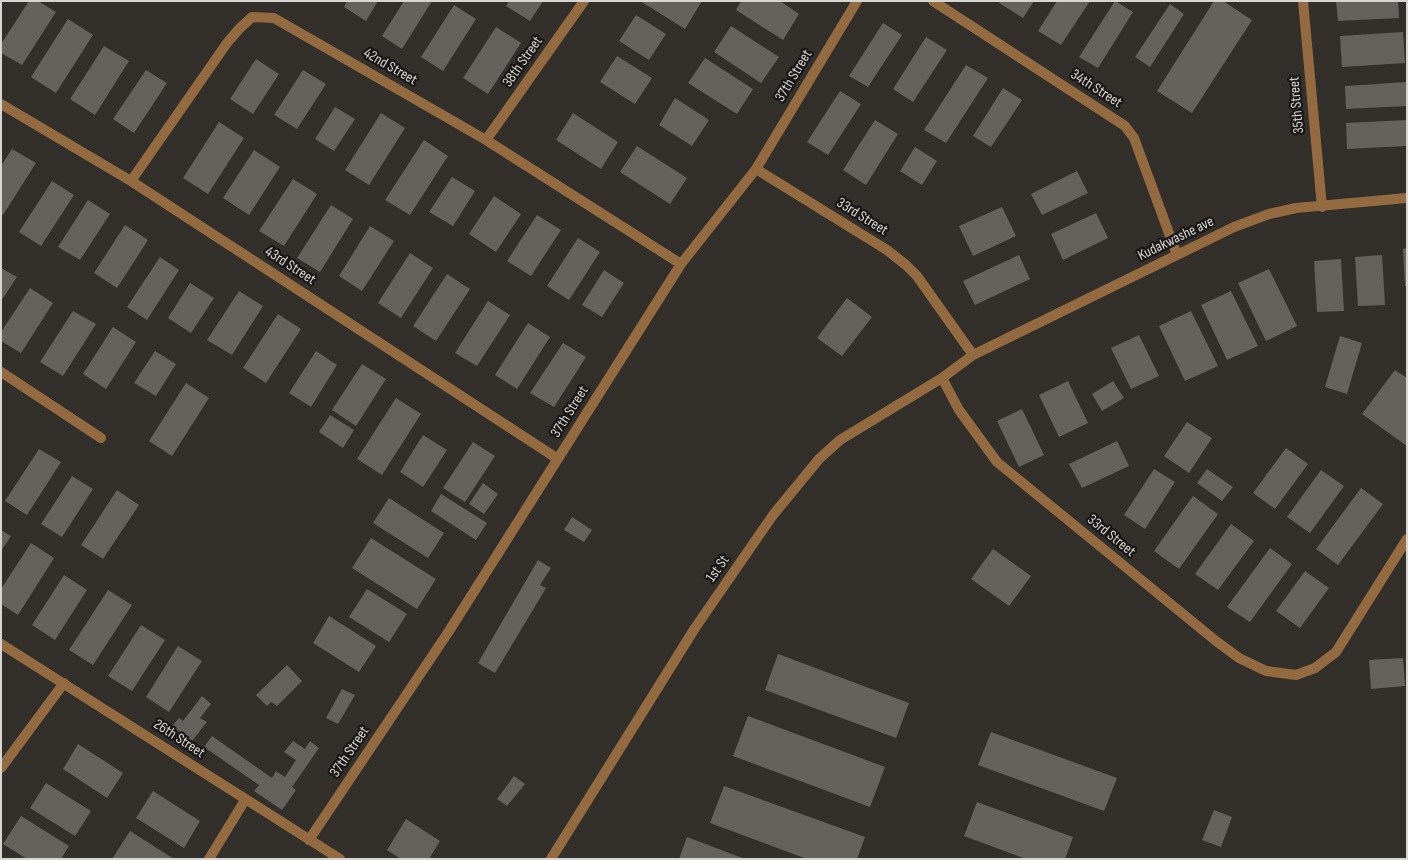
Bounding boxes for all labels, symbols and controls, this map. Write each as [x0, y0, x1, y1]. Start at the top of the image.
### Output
street label: 38th Street [499, 33, 547, 91]
street label: 42nd Street [360, 44, 420, 90]
street label: 37th Street [771, 47, 817, 105]
street label: 34th Street [1067, 66, 1125, 112]
street label: 35th Street [1286, 76, 1308, 134]
street label: 33rd Street [833, 194, 891, 240]
street label: Kudakwashe ave [1135, 213, 1217, 265]
street label: 43rd Street [261, 243, 319, 289]
street label: 37th Street [547, 383, 593, 441]
street label: 33rd Street [1083, 511, 1139, 561]
street label: 1st St [702, 552, 734, 586]
street label: 26th Street [150, 716, 208, 762]
street label: 37th Street [326, 723, 374, 781]

